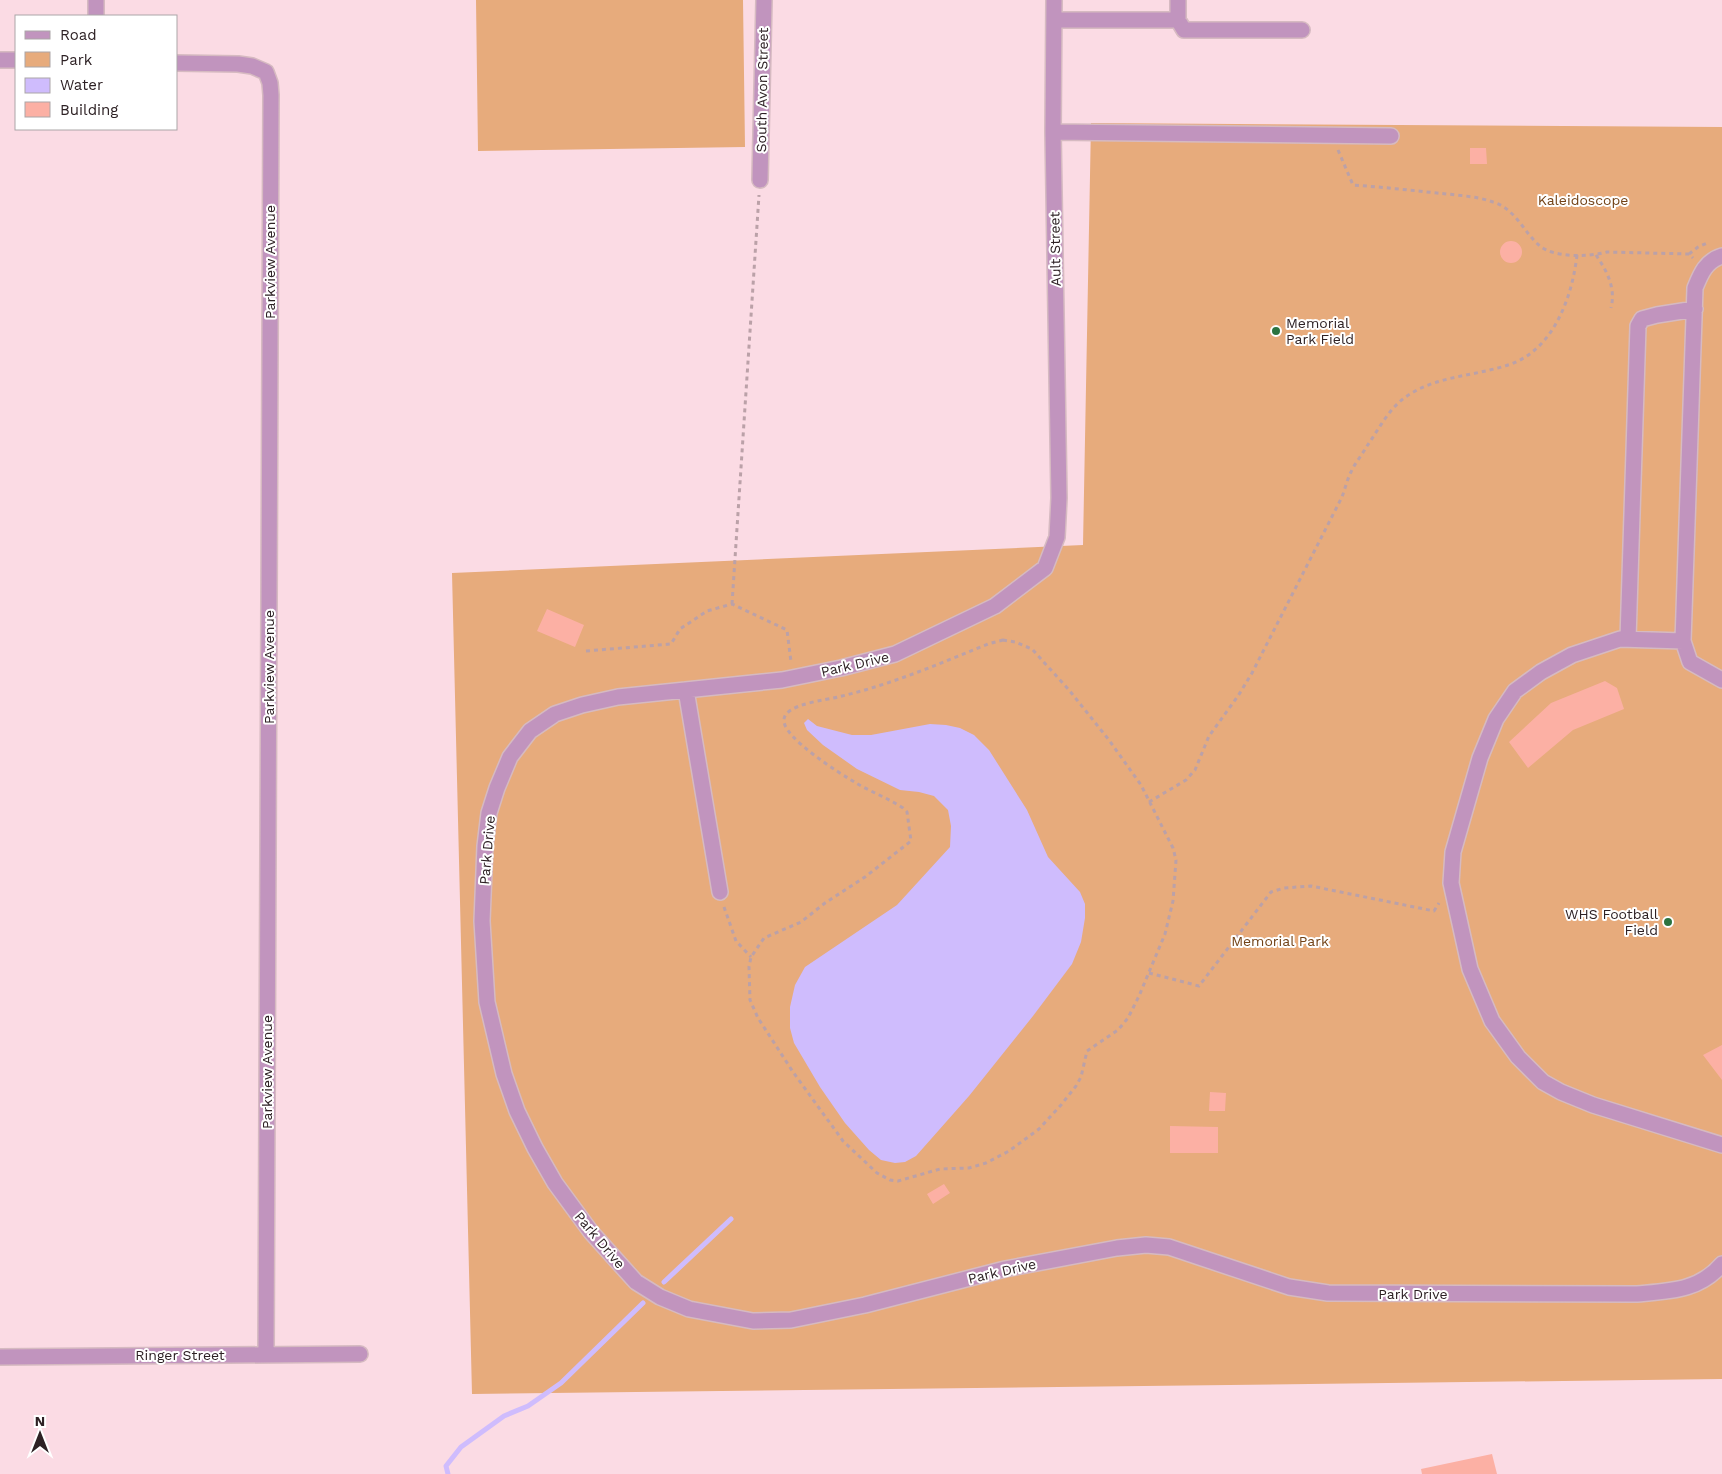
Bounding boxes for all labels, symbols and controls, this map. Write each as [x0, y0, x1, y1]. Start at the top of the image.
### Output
legend [15, 15, 178, 130]
text: Road [60, 26, 97, 44]
street label: South Avon Street [753, 27, 771, 153]
text: Park [60, 51, 93, 69]
text: Water [60, 76, 103, 94]
text: Building [60, 101, 118, 119]
park label: Kaleidoscope [1538, 192, 1628, 208]
street label: Parkview Avenue [262, 205, 278, 319]
street label: Ault Street [1046, 211, 1064, 286]
place label: Memorial Park Field [1286, 315, 1354, 347]
marker: Memorial Park Field [1270, 325, 1282, 337]
street label: Parkview Avenue [261, 610, 277, 724]
street label: Park Drive [819, 648, 891, 680]
street label: Park Drive [476, 815, 498, 885]
place label: WHS Football Field [1565, 906, 1659, 938]
marker: WHS Football Field [1662, 916, 1674, 928]
park label: Memorial Park [1231, 933, 1329, 949]
street label: Parkview Avenue [259, 1015, 275, 1129]
street label: Park Drive [572, 1208, 628, 1272]
street label: Park Drive [966, 1255, 1038, 1287]
street label: Park Drive [1378, 1286, 1448, 1302]
street label: Ringer Street [135, 1347, 225, 1363]
north arrow [15, 1409, 65, 1459]
text: N [35, 1413, 45, 1429]

